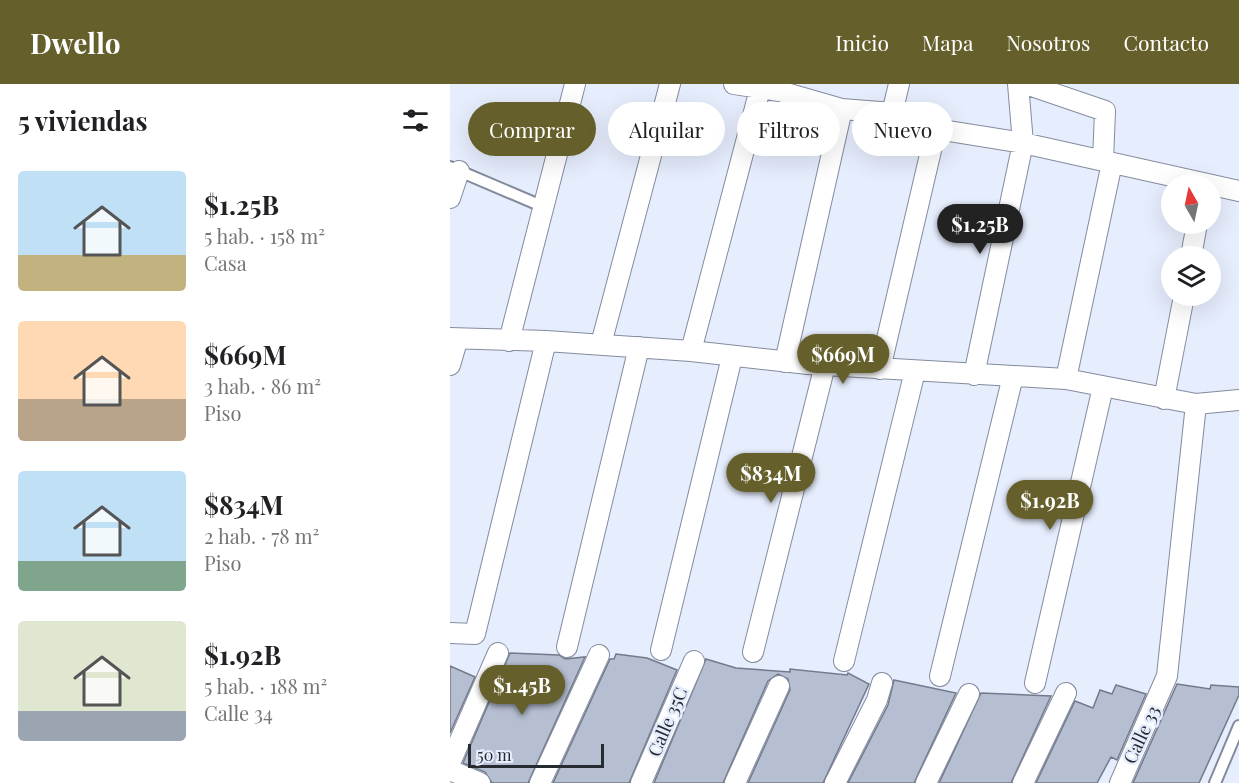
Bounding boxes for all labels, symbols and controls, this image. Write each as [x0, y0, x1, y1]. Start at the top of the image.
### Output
text: Dwello [30, 24, 120, 61]
text: Inicio [835, 28, 889, 56]
text: Mapa [922, 28, 973, 56]
text: Nosotros [1006, 28, 1090, 56]
text: Contacto [1123, 28, 1209, 56]
chip: Comprar [468, 102, 596, 156]
chip: Alquilar [608, 102, 725, 156]
chip: Filtros [737, 102, 840, 156]
chip: Nuevo [852, 102, 953, 156]
text: 5 viviendas [18, 103, 148, 138]
icon: filters [399, 104, 432, 137]
north arrow [1161, 174, 1221, 234]
map controls [1161, 174, 1221, 306]
text: $1.25B [204, 187, 279, 222]
icon: home [66, 195, 138, 267]
pin: $1.25B [931, 204, 1029, 255]
text: $1.25B [951, 210, 1009, 237]
text: 5 hab. · 158 m² [204, 222, 325, 249]
button: layers [1161, 246, 1221, 306]
text: Casa [204, 249, 247, 276]
pin: $669M [801, 334, 885, 385]
text: $669M [204, 337, 287, 372]
text: $669M [811, 340, 875, 367]
icon: home [66, 345, 138, 417]
text: 3 hab. · 86 m² [204, 372, 321, 399]
text: Piso [204, 399, 241, 426]
pin: $834M [729, 453, 813, 504]
text: $834M [740, 459, 802, 486]
pin: $1.92B [1001, 480, 1099, 531]
text: $1.92B [1020, 486, 1080, 513]
text: $834M [204, 487, 284, 522]
icon: home [66, 495, 138, 567]
text: 2 hab. · 78 m² [204, 522, 319, 549]
text: Piso [204, 549, 241, 576]
text: $1.92B [204, 637, 281, 672]
icon: home [66, 645, 138, 717]
pin: $1.45B [473, 665, 571, 716]
text: $1.45B [493, 671, 551, 698]
text: 5 hab. · 188 m² [204, 672, 327, 699]
street label: Calle 35C [642, 683, 692, 760]
text: Calle 34 [204, 699, 273, 726]
street label: Calle 33 [1117, 702, 1165, 767]
scale bar [468, 741, 604, 768]
text: 50 m [477, 744, 511, 765]

